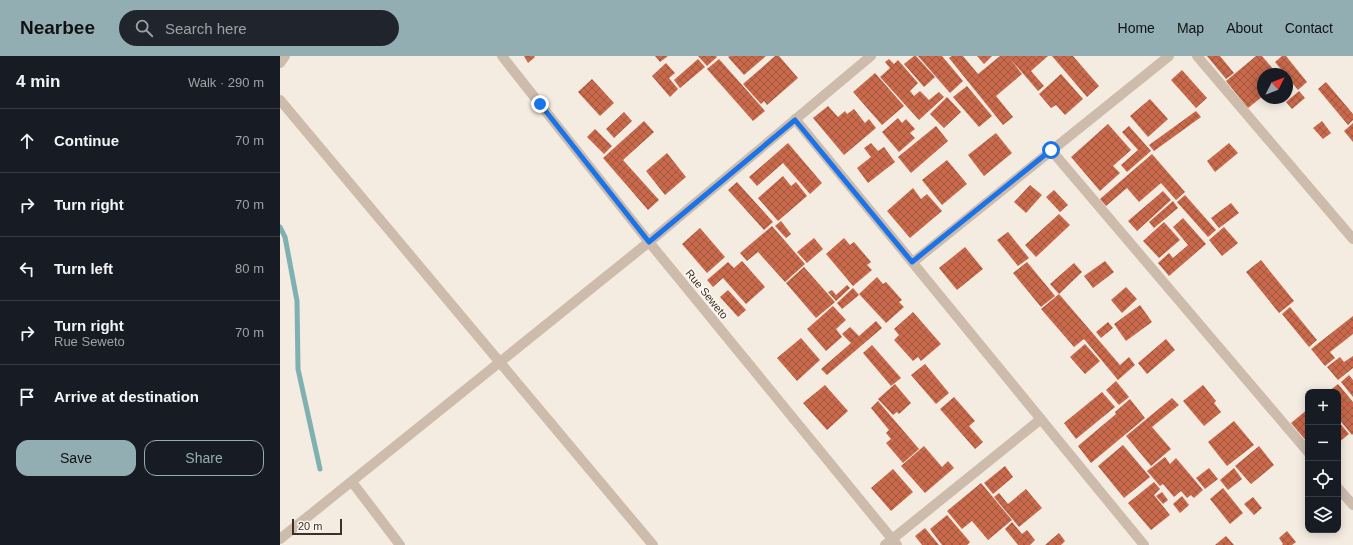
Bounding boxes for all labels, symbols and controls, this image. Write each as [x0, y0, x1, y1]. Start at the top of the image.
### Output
search box [119, 10, 399, 46]
text: Nearbee [20, 17, 95, 38]
icon: search [133, 17, 155, 39]
text: Search here [165, 20, 247, 37]
text: Home [1118, 20, 1155, 36]
text: Map [1177, 20, 1204, 36]
text: About [1226, 20, 1263, 36]
text: Contact [1285, 20, 1333, 36]
north arrow [1257, 68, 1293, 104]
text: 4 min [16, 72, 60, 91]
text: Walk · 290 m [188, 75, 264, 90]
route end [531, 95, 549, 113]
icon: ahead [16, 130, 38, 152]
text: Continue [54, 132, 119, 149]
text: 70 m [235, 133, 264, 148]
route start [1042, 141, 1060, 159]
icon: right [16, 194, 38, 216]
text: Turn right [54, 196, 124, 213]
text: 70 m [235, 197, 264, 212]
icon: left [16, 258, 38, 280]
text: Turn left [54, 260, 113, 277]
text: 80 m [235, 261, 264, 276]
street label: Rue Seweto [683, 267, 731, 321]
text: Turn right [54, 317, 124, 334]
icon: right [16, 322, 38, 344]
text: 70 m [235, 325, 264, 340]
text: Rue Seweto [54, 334, 125, 349]
icon: arrive [16, 386, 38, 408]
text: Arrive at destination [54, 388, 199, 405]
map controls [1305, 389, 1341, 533]
button: + [1305, 389, 1341, 425]
button: − [1305, 425, 1341, 461]
button: Save [16, 440, 136, 476]
button: Share [144, 440, 264, 476]
button: locate [1305, 461, 1341, 497]
button: layers [1305, 497, 1341, 533]
scale bar [292, 517, 342, 536]
text: 20 m [298, 520, 322, 532]

